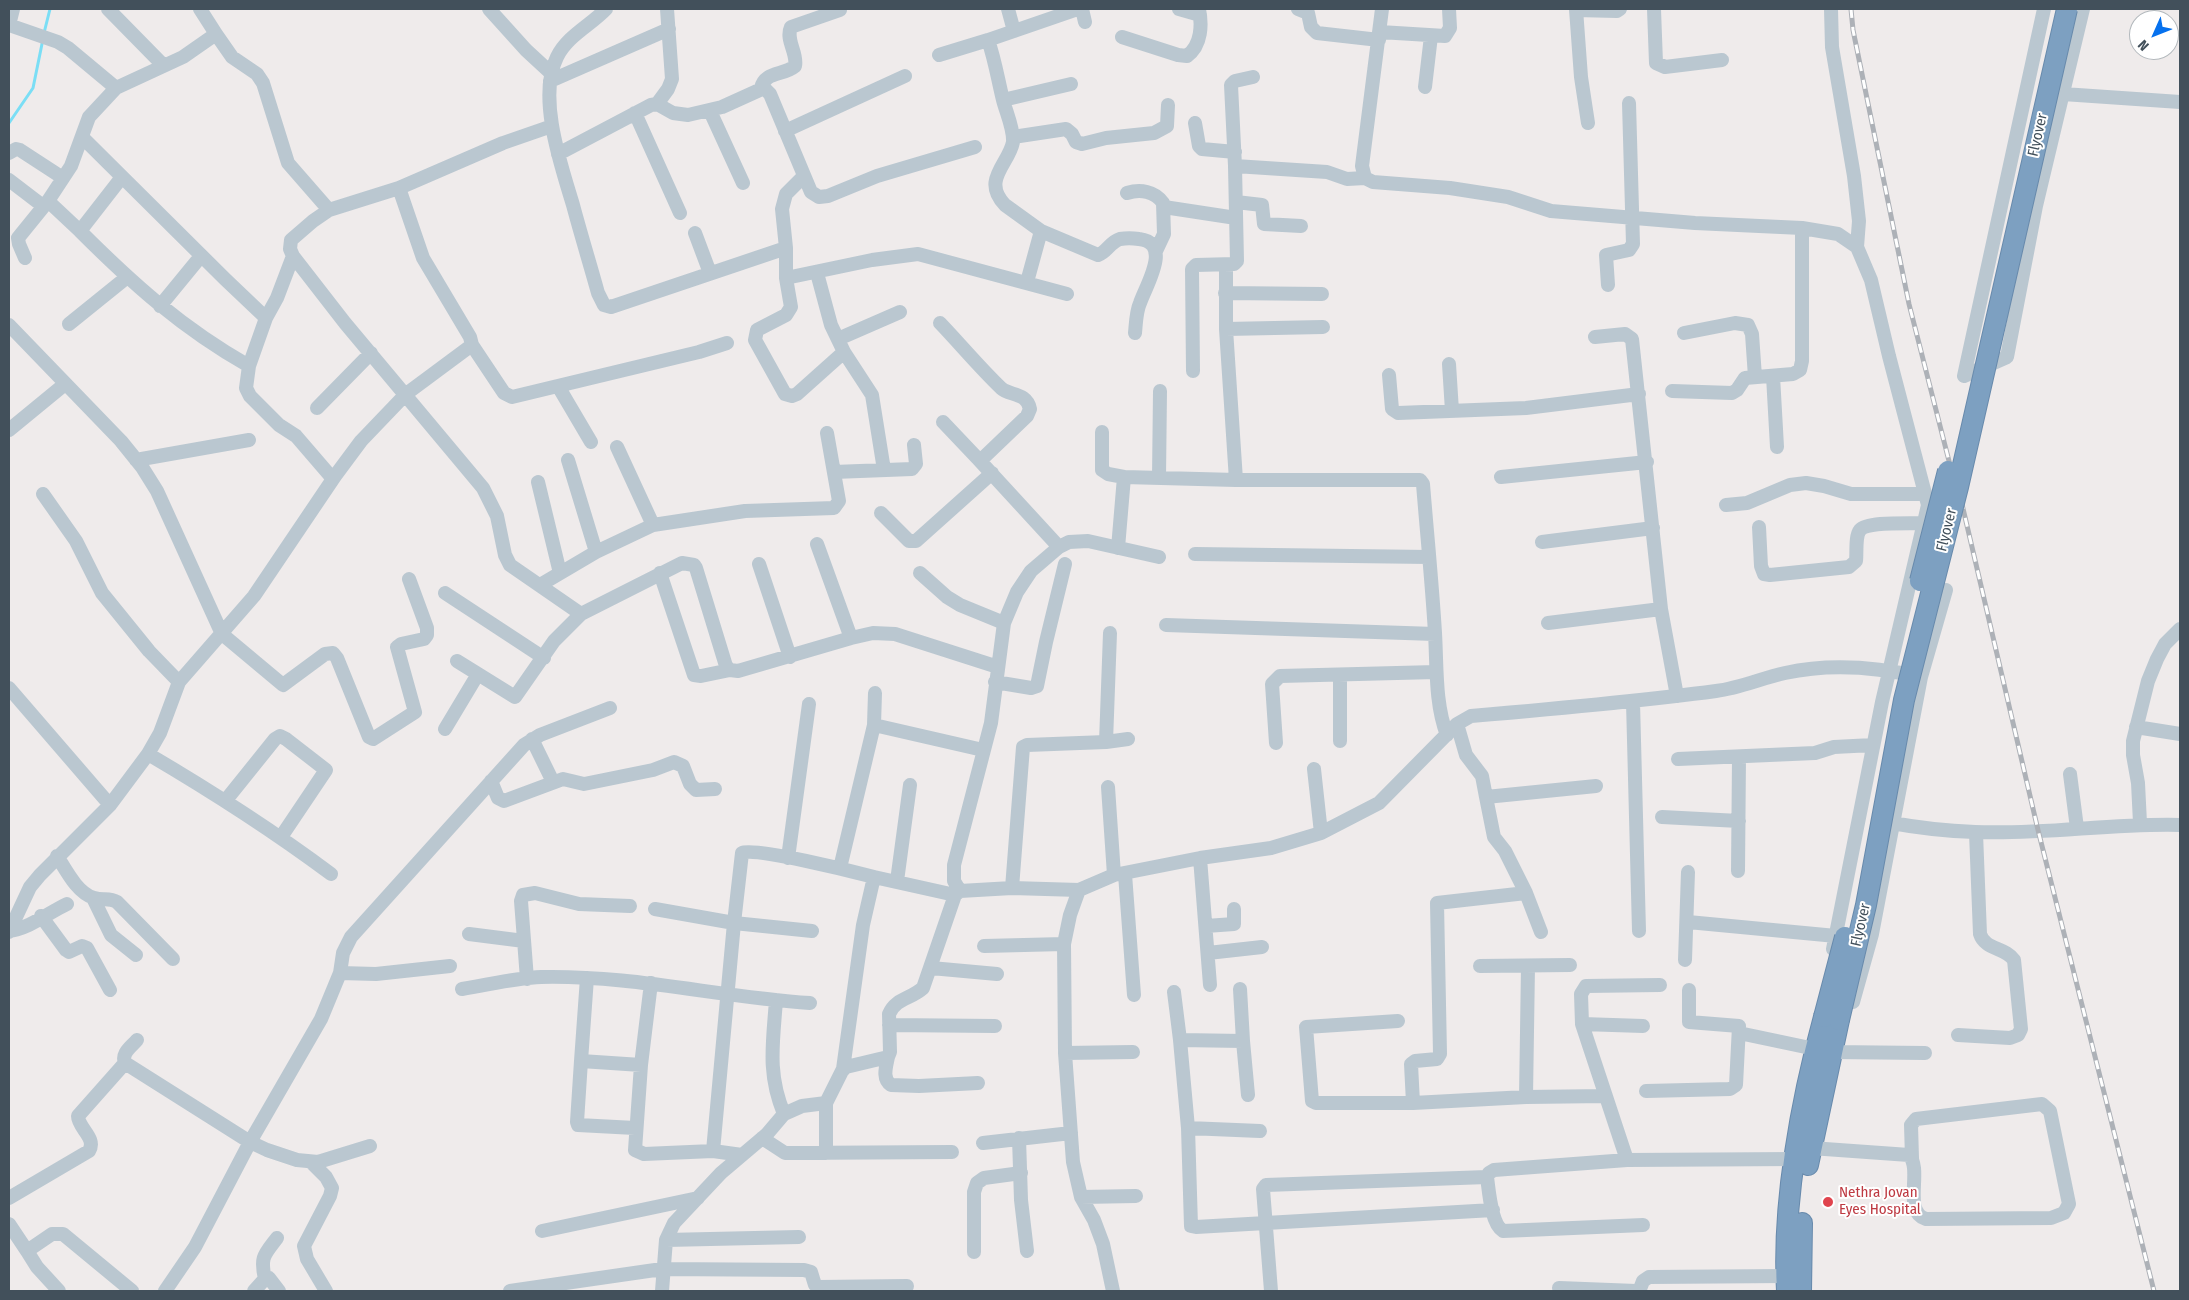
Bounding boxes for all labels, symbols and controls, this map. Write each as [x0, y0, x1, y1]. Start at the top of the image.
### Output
north arrow [2129, 10, 2179, 60]
text: N [2135, 36, 2153, 54]
street label: Flyover [2024, 112, 2052, 158]
street label: Flyover [1933, 507, 1961, 553]
street label: Flyover [1847, 902, 1875, 948]
place label: Nethra Jovan Eyes Hospital [1839, 1184, 1921, 1219]
marker: Nethra Jovan Eyes Hospital [1821, 1195, 1835, 1209]

